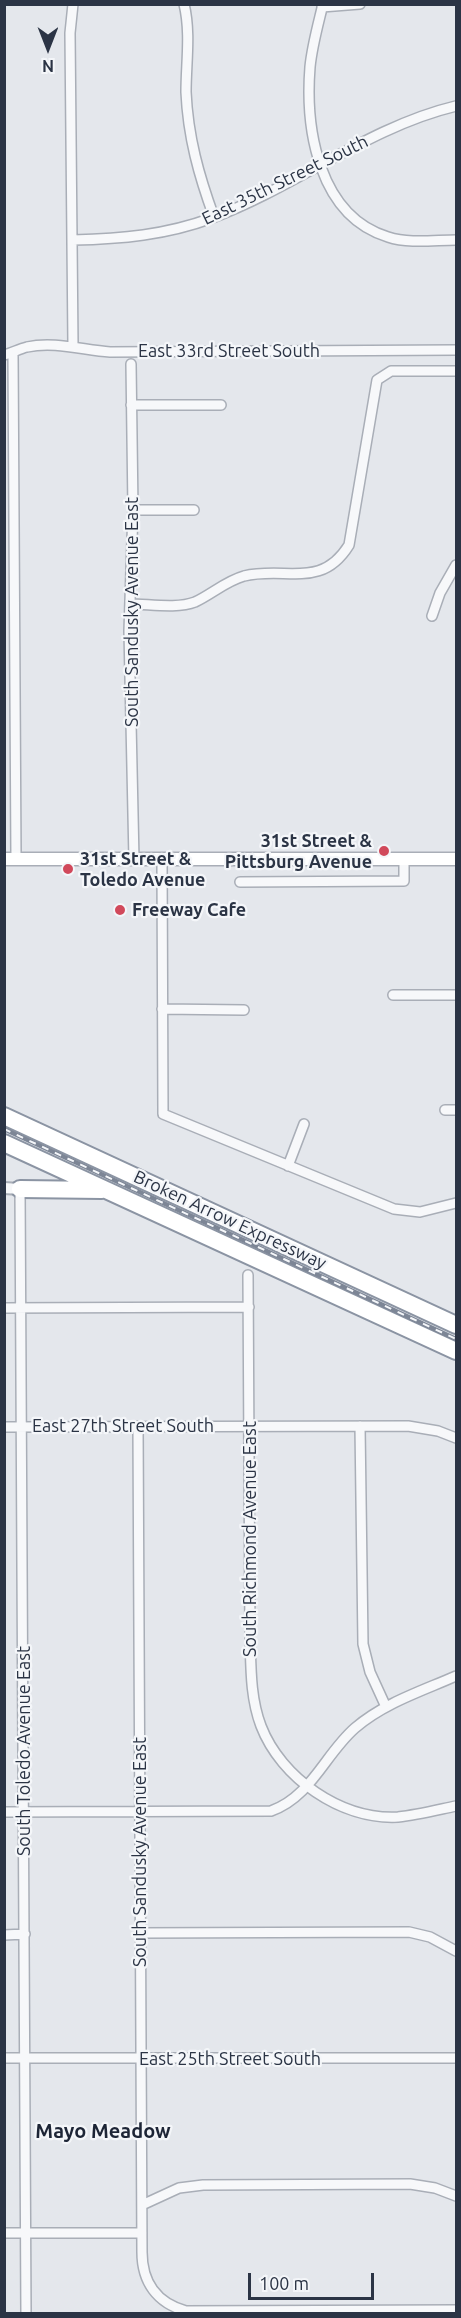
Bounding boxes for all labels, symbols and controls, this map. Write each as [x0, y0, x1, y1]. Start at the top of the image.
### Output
north arrow [18, 18, 78, 78]
text: N [42, 57, 54, 75]
street label: East 35th Street South [198, 130, 372, 230]
street label: East 33rd Street South [138, 340, 320, 362]
street label: South Sandusky Avenue East [121, 497, 143, 727]
place label: 31st Street & Pittsburg Avenue [225, 830, 372, 872]
marker: 31st Street & Pittsburg Avenue [377, 844, 391, 858]
place label: 31st Street & Toledo Avenue [80, 848, 205, 890]
marker: 31st Street & Toledo Avenue [61, 862, 75, 876]
place label: Freeway Cafe [132, 899, 246, 921]
marker: Freeway Cafe [113, 903, 127, 917]
street label: Broken Arrow Expressway [130, 1166, 330, 1274]
street label: East 27th Street South [32, 1415, 214, 1437]
street label: South Richmond Avenue East [239, 1421, 261, 1657]
street label: South Toledo Avenue East [13, 1646, 35, 1856]
street label: South Sandusky Avenue East [129, 1737, 151, 1967]
street label: East 25th Street South [139, 2048, 321, 2070]
district label: Mayo Meadow [35, 2119, 171, 2143]
scale bar [251, 2261, 377, 2299]
text: 100 m [259, 2273, 309, 2293]

